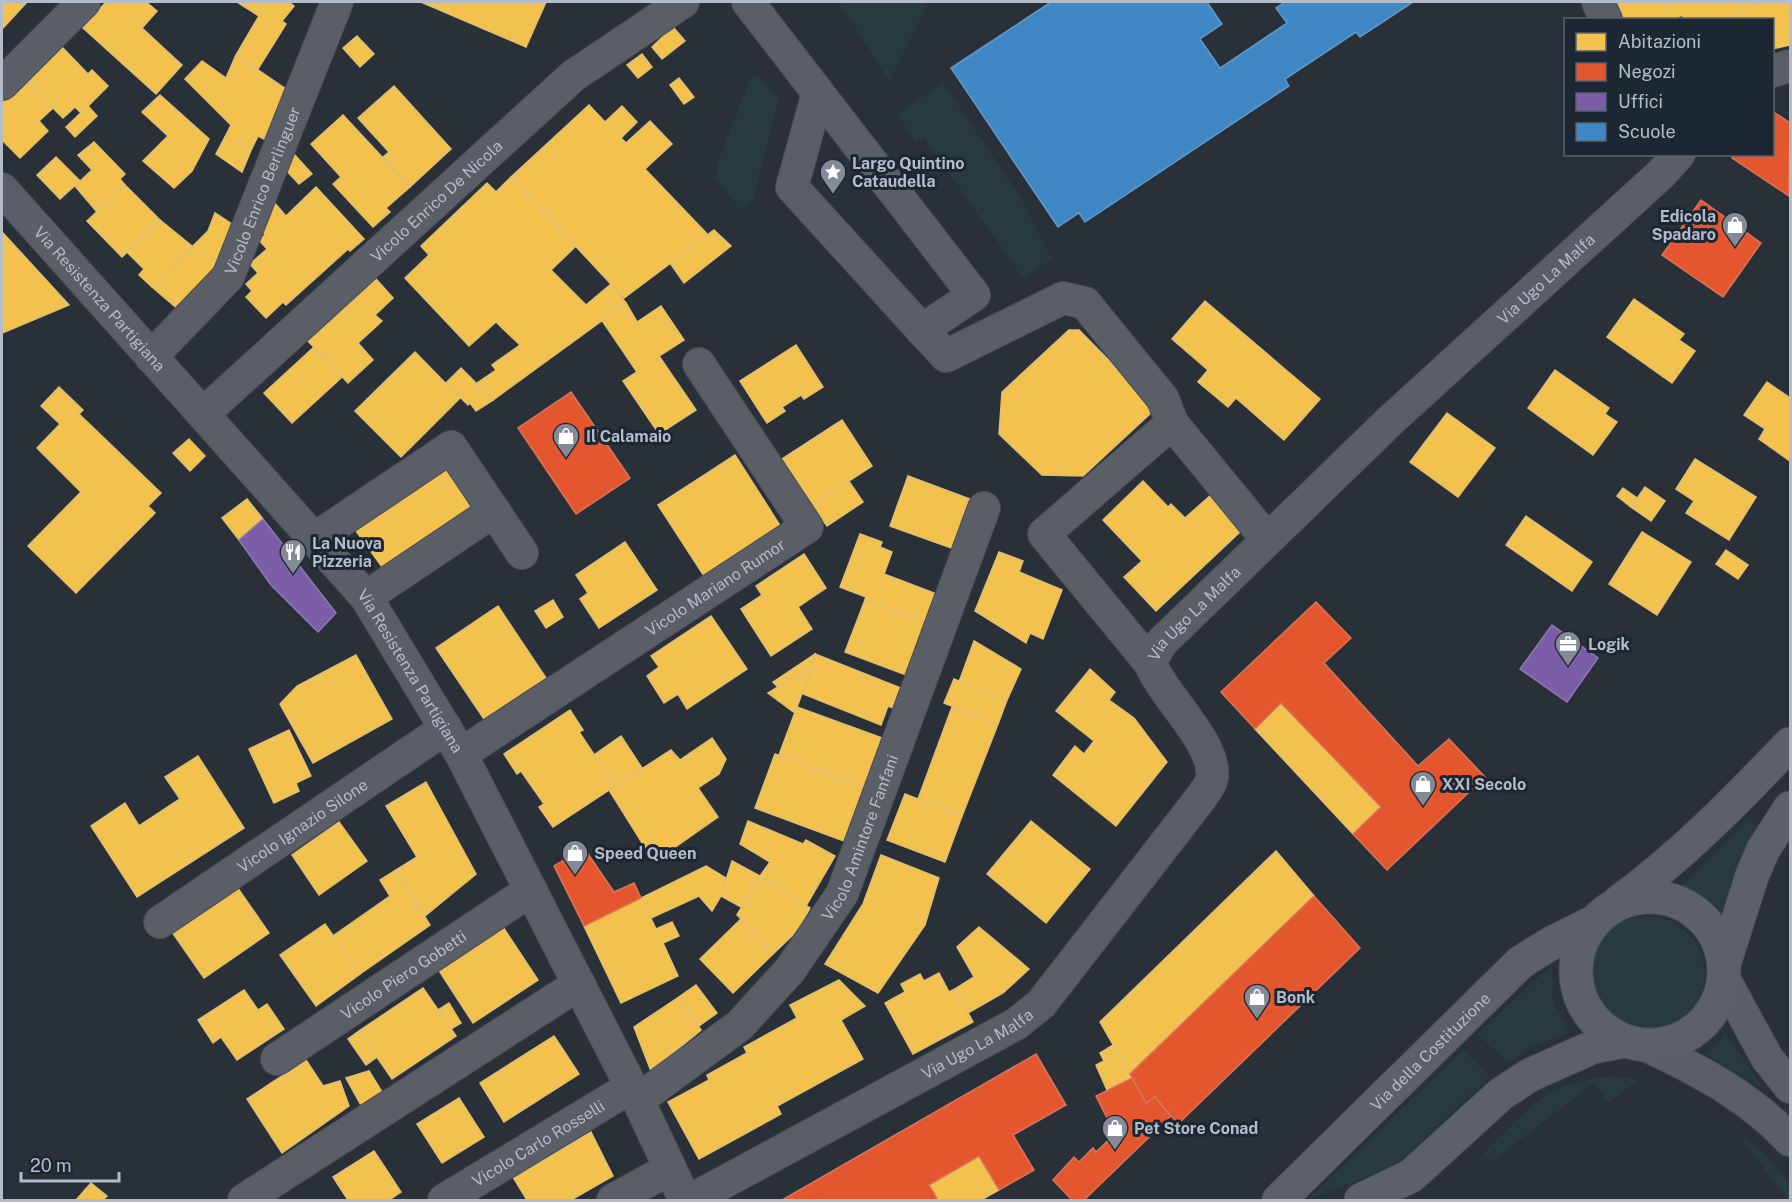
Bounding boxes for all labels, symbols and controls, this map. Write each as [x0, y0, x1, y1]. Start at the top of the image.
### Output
legend [1564, 18, 1774, 156]
text: Abitazioni [1618, 31, 1701, 52]
text: Negozi [1618, 61, 1676, 82]
text: Uffici [1618, 91, 1663, 112]
street label: Vicolo Enrico Berlinguer [221, 104, 305, 277]
text: Scuole [1618, 121, 1676, 142]
street label: Vicolo Enrico De Nicola [367, 136, 506, 266]
place label: Largo Quintino Cataudella [852, 154, 964, 191]
place icon: Largo Quintino Cataudella [818, 157, 848, 195]
place label: Edicola Spadaro [1652, 207, 1716, 244]
shop icon: Edicola Spadaro [1720, 210, 1750, 248]
street label: Via Resistenza Partigiana [30, 223, 169, 375]
street label: Via Ugo La Malfa [1494, 230, 1599, 328]
shop icon: Il Calamaio [551, 421, 581, 459]
place label: Il Calamaio [586, 427, 671, 446]
place label: La Nuova Pizzeria [312, 534, 382, 571]
street label: Vicolo Mariano Rumor [642, 535, 789, 640]
restaurant icon: La Nuova Pizzeria [278, 537, 308, 575]
street label: Via Ugo La Malfa [1144, 562, 1245, 664]
street label: Via Resistenza Partigiana [353, 585, 467, 756]
office icon: Logik [1553, 629, 1583, 667]
place label: Logik [1588, 635, 1630, 654]
street label: Vicolo Amintore Fanfani [818, 752, 902, 924]
shop icon: XXI Secolo [1408, 769, 1438, 807]
street label: Vicolo Ignazio Silone [234, 775, 371, 877]
place label: XXI Secolo [1442, 775, 1526, 794]
shop icon: Speed Queen [560, 838, 590, 876]
place label: Speed Queen [594, 844, 696, 863]
street label: Vicolo Piero Gobetti [338, 927, 470, 1024]
shop icon: Bonk [1242, 982, 1272, 1020]
place label: Bonk [1276, 988, 1315, 1007]
street label: Via della Costituzione [1367, 989, 1494, 1115]
street label: Via Ugo La Malfa [918, 1005, 1037, 1083]
street label: Vicolo Carlo Rosselli [469, 1096, 608, 1191]
shop icon: Pet Store Conad [1100, 1113, 1130, 1151]
place label: Pet Store Conad [1134, 1119, 1258, 1138]
scale bar [21, 1145, 118, 1183]
text: 20 m [30, 1155, 72, 1176]

